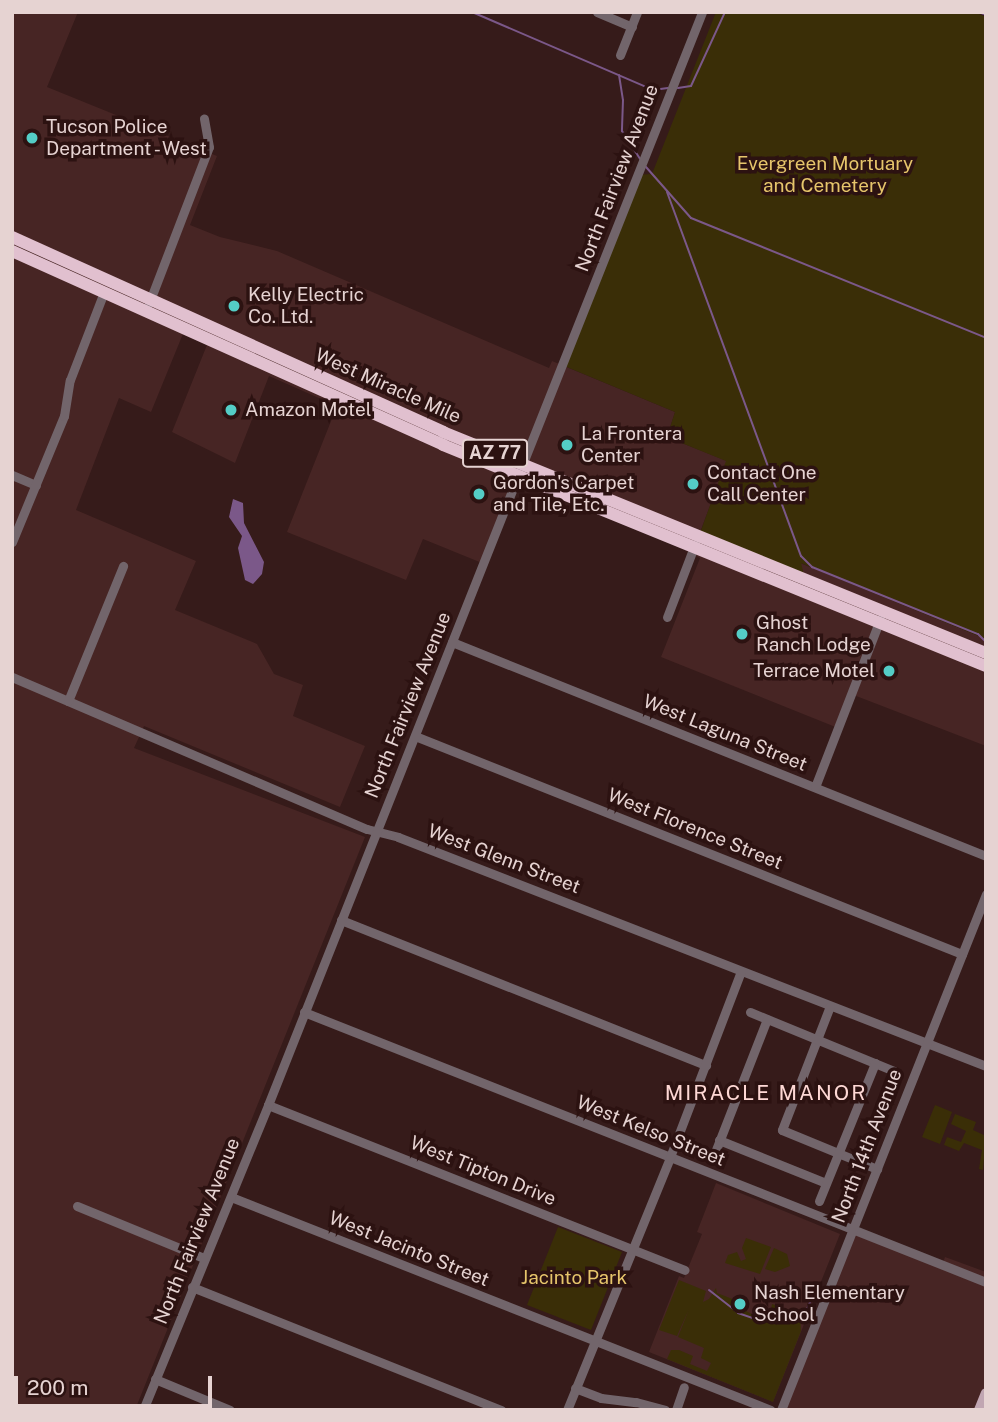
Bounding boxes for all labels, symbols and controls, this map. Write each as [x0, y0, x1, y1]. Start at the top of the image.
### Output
street label: North Fairview Avenue [571, 81, 663, 275]
place label: Tucson Police Department - West [46, 116, 212, 160]
marker: Tucson Police Department - West [24, 130, 40, 146]
park label: Evergreen Mortuary and Cemetery [737, 153, 913, 197]
place label: Kelly Electric Co. Ltd. [248, 284, 364, 328]
marker: Kelly Electric Co. Ltd. [226, 298, 242, 314]
street label: West Miracle Mile [312, 344, 464, 428]
place label: Amazon Motel [245, 399, 371, 421]
marker: Amazon Motel [223, 402, 239, 418]
place label: La Frontera Center [581, 423, 682, 467]
marker: La Frontera Center [559, 437, 575, 453]
road number: AZ 77 [462, 438, 528, 467]
place label: Contact One Call Center [707, 462, 817, 506]
place label: Gordon's Carpet and Tile, Etc. [493, 472, 634, 516]
marker: Contact One Call Center [685, 476, 701, 492]
marker: Gordon's Carpet and Tile, Etc. [471, 486, 487, 502]
street label: North Fairview Avenue [360, 609, 456, 801]
place label: Ghost Ranch Lodge [756, 612, 871, 656]
marker: Ghost Ranch Lodge [734, 626, 750, 642]
place label: Terrace Motel [753, 660, 875, 682]
marker: Terrace Motel [881, 663, 897, 679]
street label: West Laguna Street [640, 690, 810, 776]
street label: West Florence Street [604, 783, 786, 875]
street label: West Glenn Street [425, 819, 583, 899]
street label: North 14th Avenue [827, 1066, 907, 1226]
district label: MIRACLE MANOR [666, 1080, 866, 1106]
street label: West Kelso Street [573, 1091, 729, 1171]
street label: West Tipton Drive [407, 1131, 559, 1211]
street label: North Fairview Avenue [149, 1135, 245, 1327]
street label: West Jacinto Street [326, 1206, 492, 1292]
park label: Jacinto Park [521, 1267, 627, 1289]
place label: Nash Elementary School [754, 1282, 905, 1326]
marker: Nash Elementary School [732, 1296, 748, 1312]
scale bar [18, 1362, 215, 1406]
text: 200 m [27, 1375, 88, 1400]

